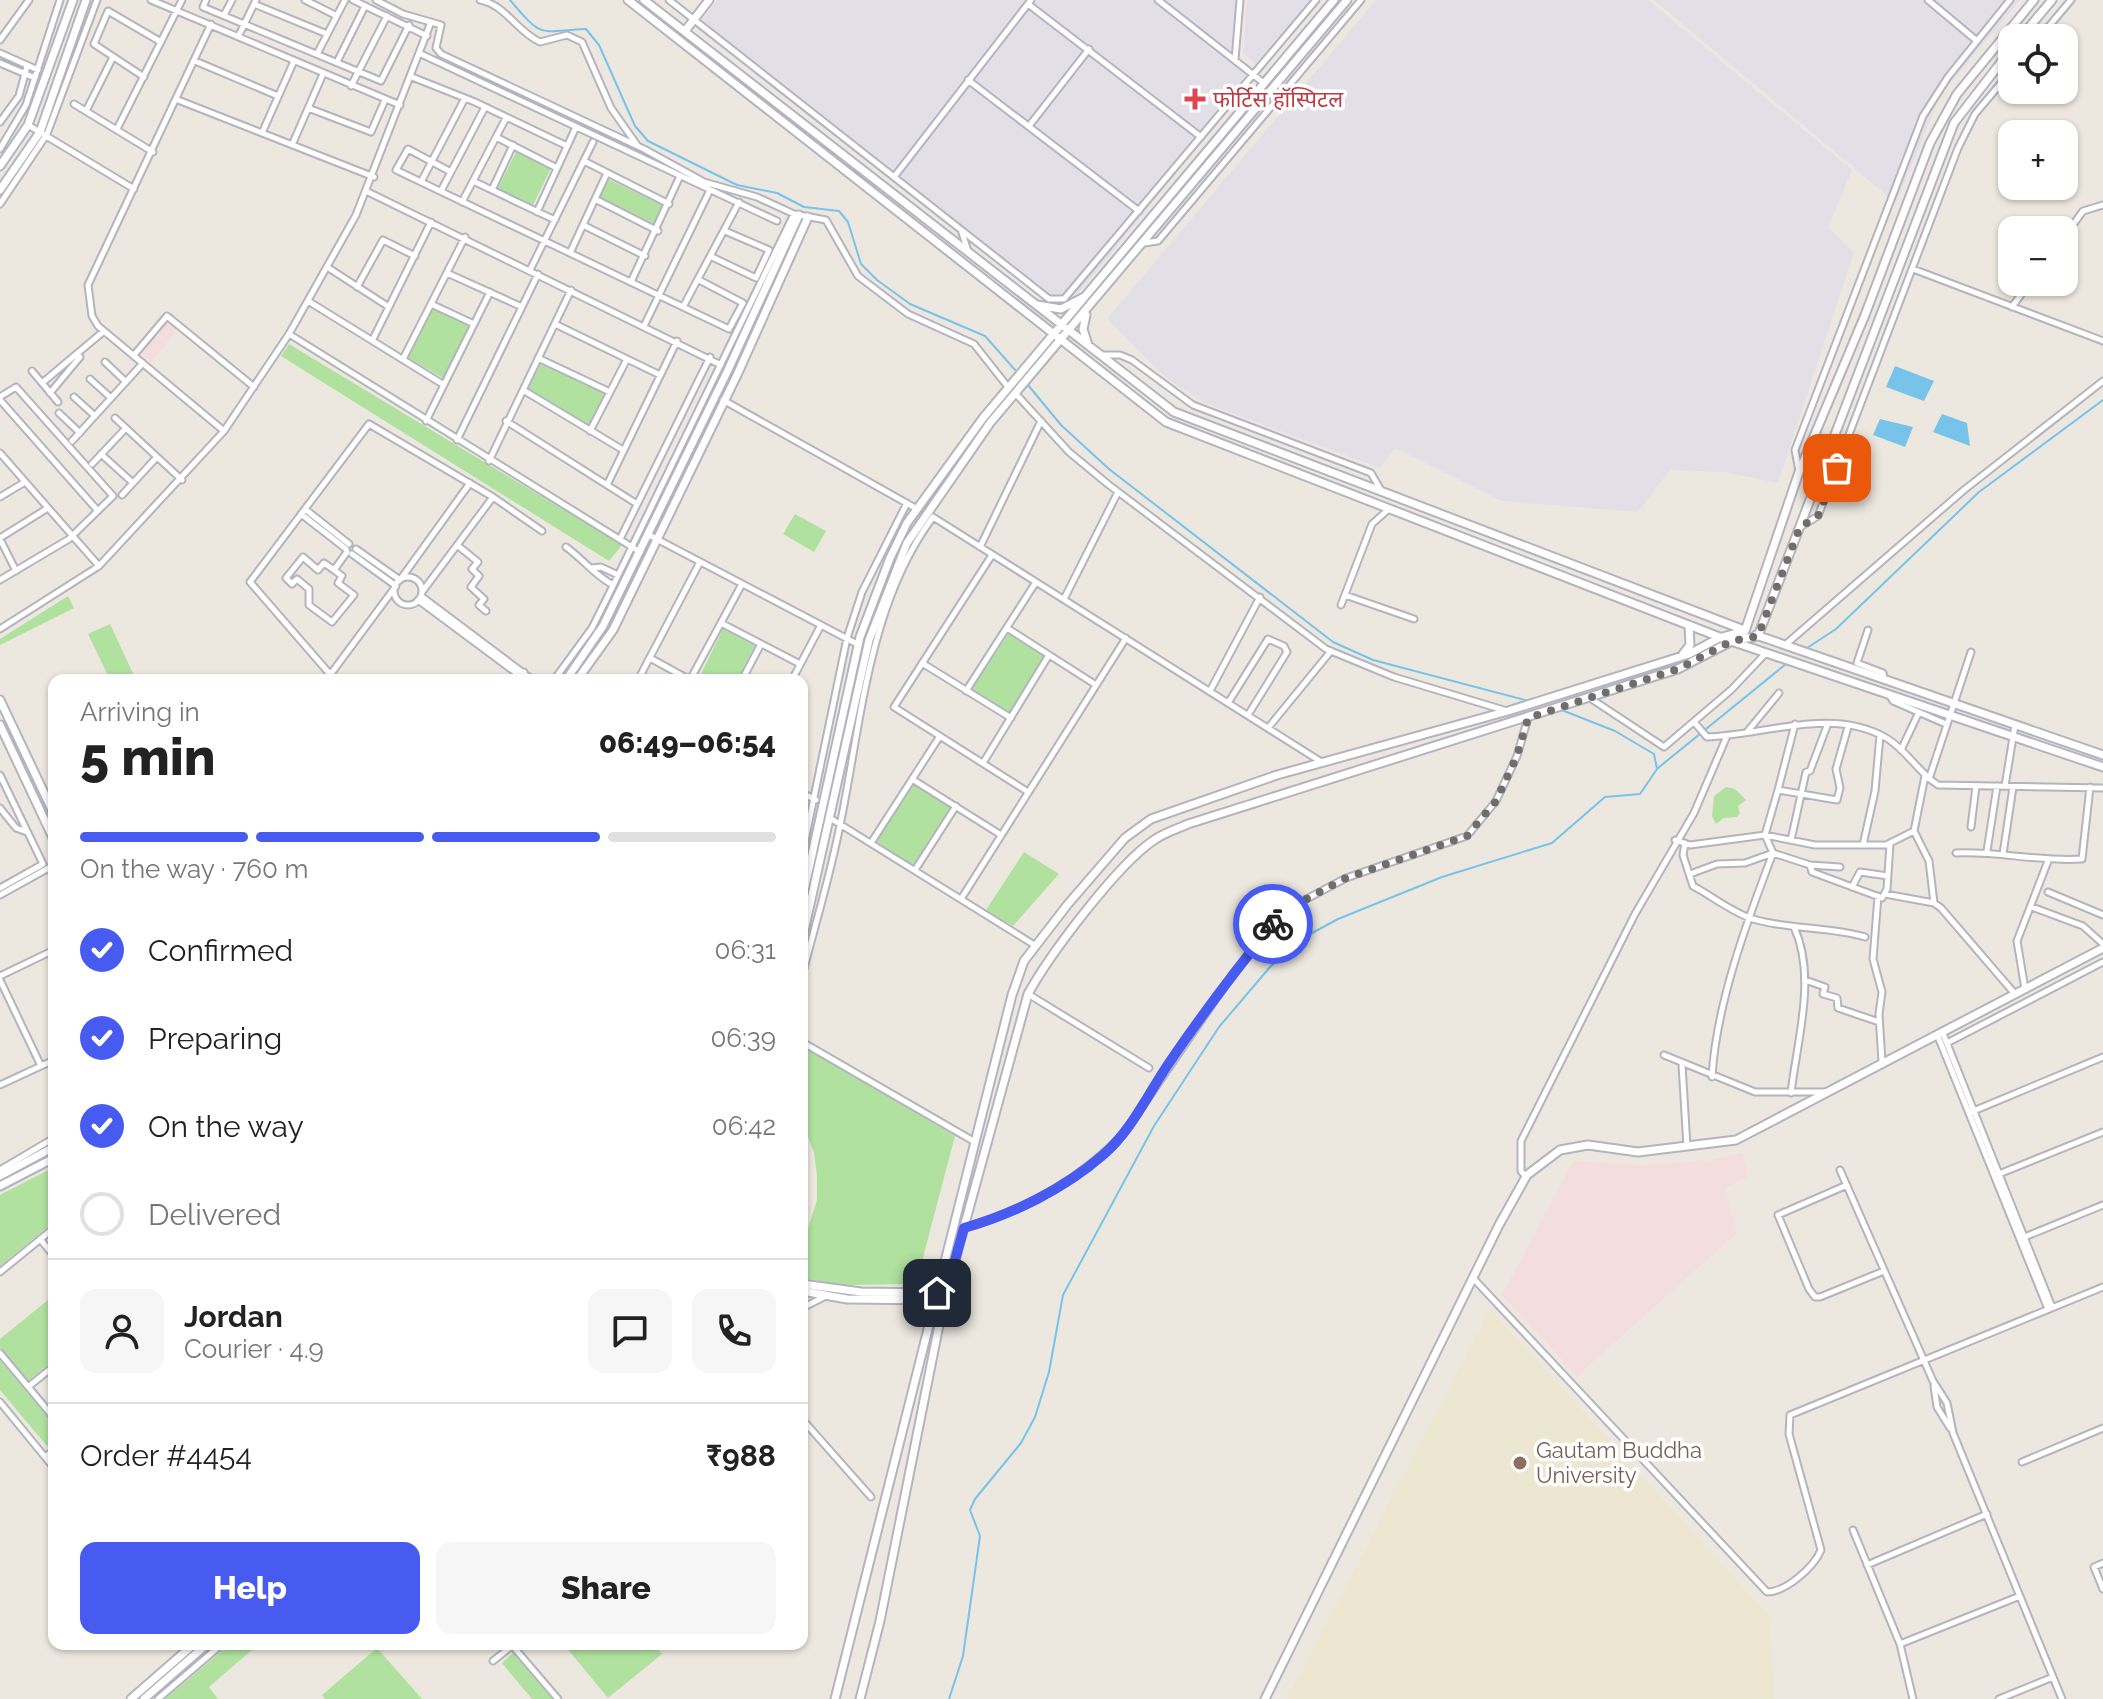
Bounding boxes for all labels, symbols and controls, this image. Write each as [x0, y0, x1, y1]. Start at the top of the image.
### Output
map controls [1998, 24, 2078, 296]
button: locate [1998, 24, 2078, 104]
place label: फोर्टिस हॉस्पिटल [1213, 86, 1344, 112]
marker: फोर्टिस हॉस्पिटल [1184, 88, 1206, 110]
button: + [1998, 120, 2078, 200]
button: − [1998, 216, 2078, 296]
pin [1803, 434, 1871, 502]
icon: bag [1815, 446, 1859, 490]
text: Arriving in [80, 697, 200, 727]
text: 06:49–06:54 [599, 725, 776, 760]
text: 5 min [80, 726, 216, 787]
text: On the way · 760 m [80, 854, 308, 884]
courier [1233, 884, 1313, 964]
icon: bike [1251, 902, 1295, 946]
icon: check [80, 928, 124, 972]
text: Confirmed [148, 933, 293, 968]
text: 06:31 [715, 935, 776, 965]
icon: check [80, 1016, 124, 1060]
text: Preparing [148, 1021, 282, 1056]
text: 06:39 [710, 1023, 776, 1053]
icon: check [80, 1104, 124, 1148]
text: On the way [148, 1109, 304, 1144]
text: 06:42 [712, 1111, 776, 1141]
text: Delivered [148, 1197, 281, 1232]
pin [903, 1259, 971, 1327]
icon: home [915, 1271, 959, 1315]
button: person [80, 1289, 164, 1373]
button: chat [588, 1289, 672, 1373]
button: phone [692, 1289, 776, 1373]
text: Jordan [184, 1299, 283, 1334]
text: Courier · 4.9 [184, 1334, 324, 1364]
place label: Gautam Buddha University [1536, 1437, 1702, 1488]
text: Order #4454 [80, 1438, 252, 1473]
text: ₹988 [706, 1438, 776, 1473]
marker: Gautam Buddha University [1511, 1454, 1529, 1472]
button: Help [80, 1542, 420, 1634]
button: Share [436, 1542, 776, 1634]

